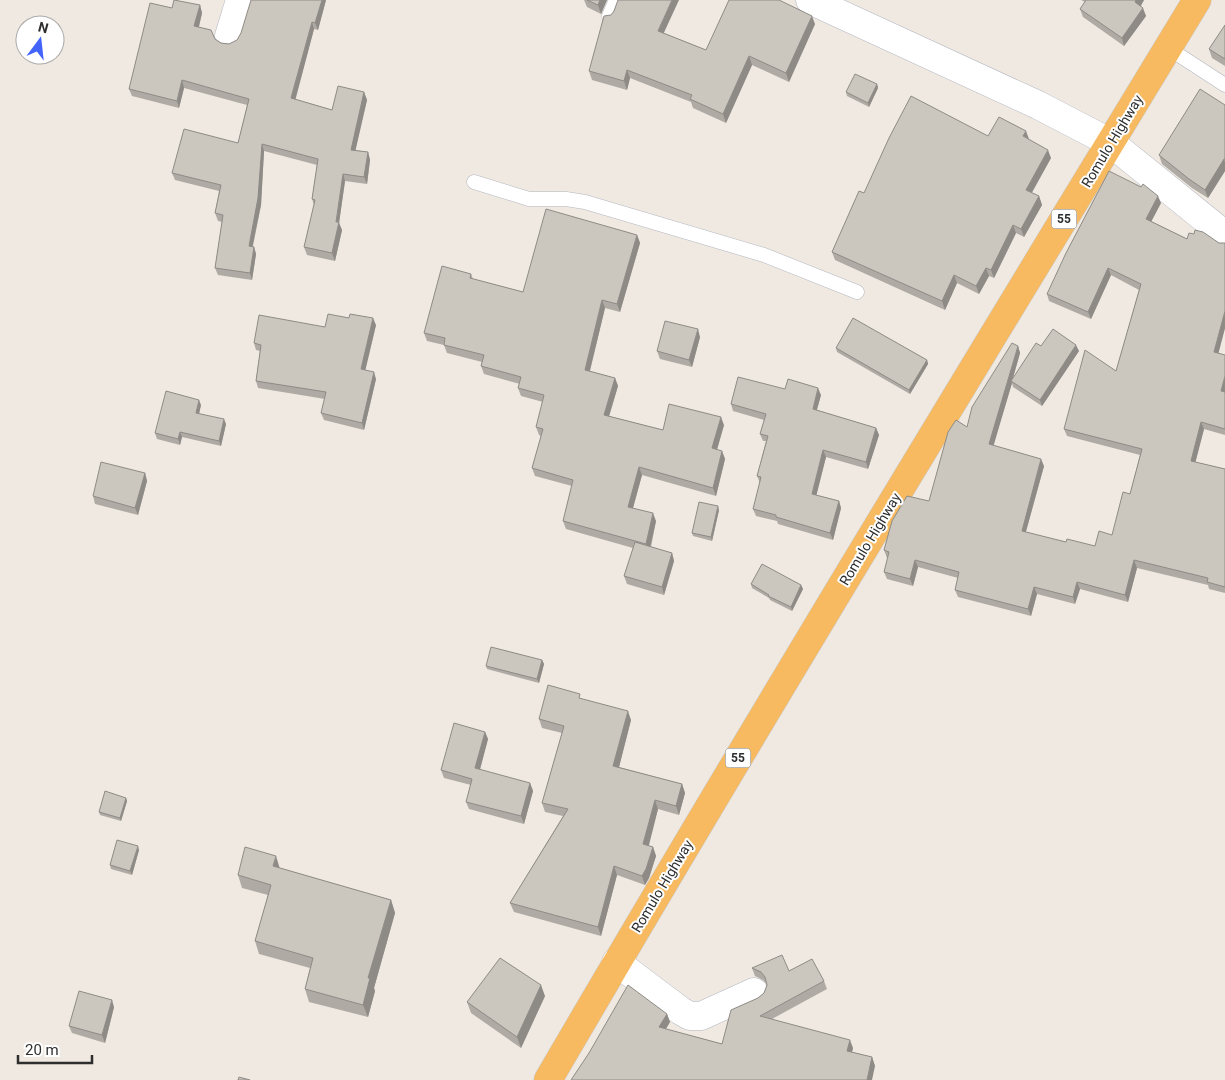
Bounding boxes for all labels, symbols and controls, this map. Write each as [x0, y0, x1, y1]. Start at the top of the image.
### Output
north arrow [15, 15, 65, 65]
text: N [37, 18, 50, 36]
street label: Romulo Highway [1078, 92, 1146, 190]
road number: 55 [1052, 210, 1076, 228]
street label: Romulo Highway [836, 490, 904, 588]
road number: 55 [726, 748, 750, 768]
street label: Romulo Highway [628, 837, 696, 935]
scale bar [18, 1032, 91, 1064]
text: 20 m [25, 1041, 59, 1059]

